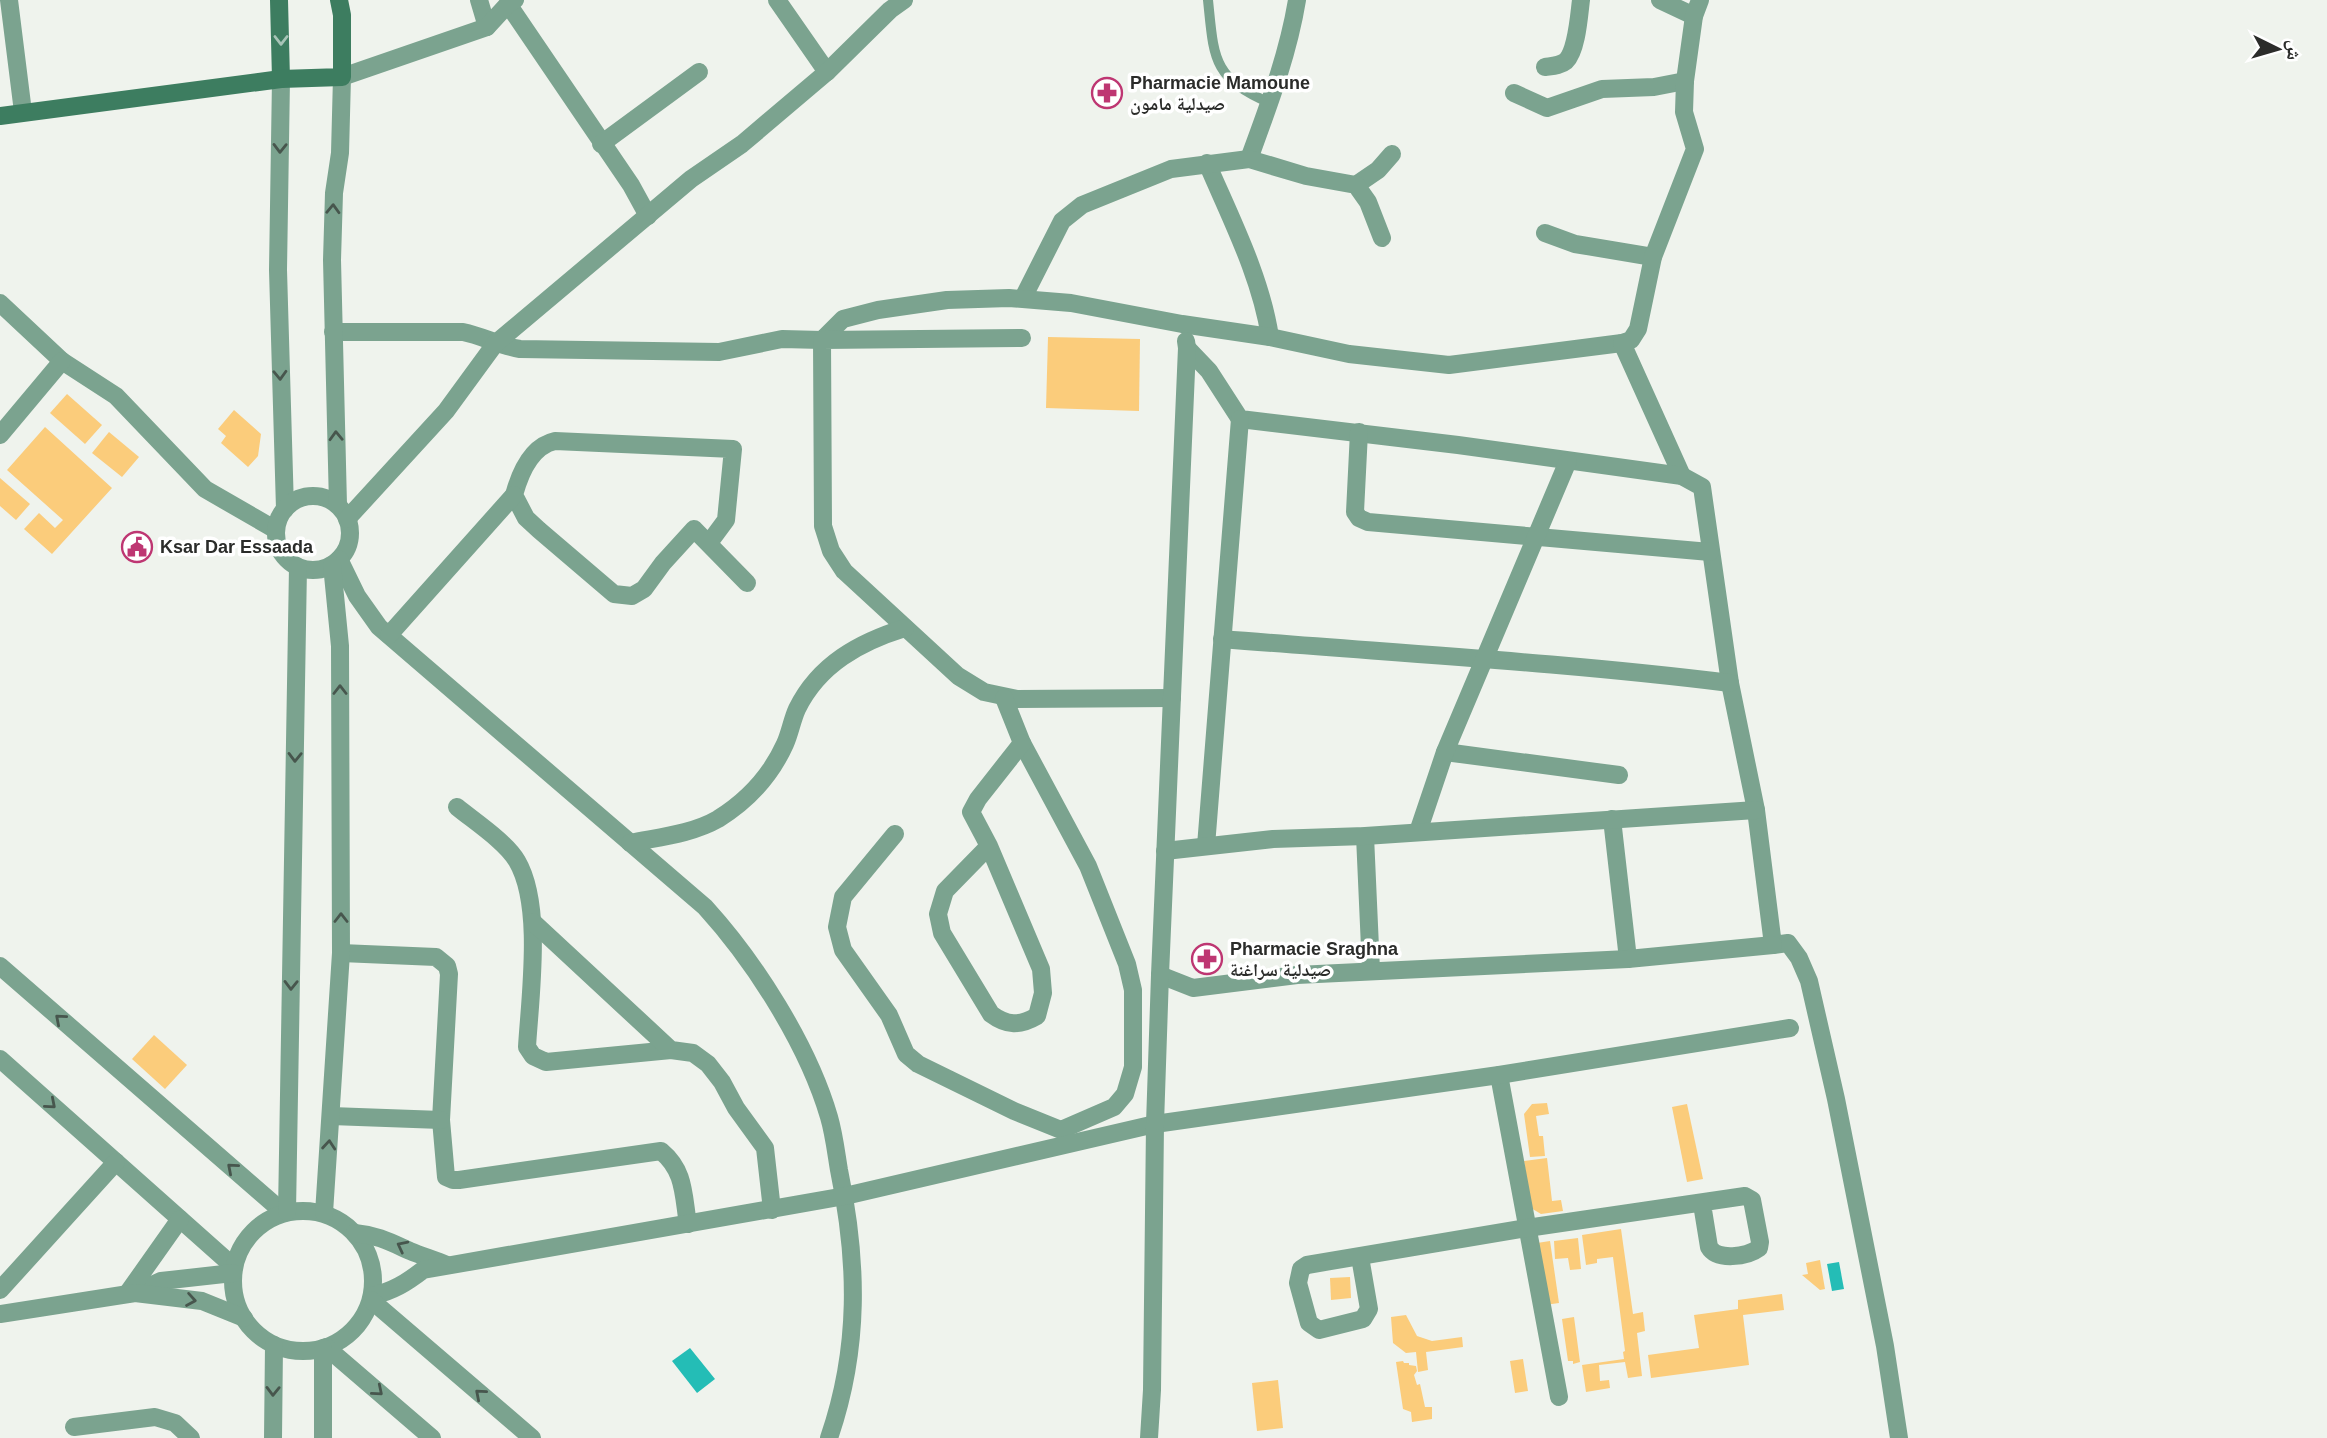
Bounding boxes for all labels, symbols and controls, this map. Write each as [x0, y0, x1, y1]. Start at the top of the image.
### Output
north arrow [2243, 14, 2313, 84]
one-way arrow [273, 35, 289, 45]
text: ش [2282, 39, 2306, 61]
place label: Pharmacie Mamoune صيدلية مامون [1130, 73, 1310, 115]
pharmacy icon: Pharmacie Mamoune صيدلية مامون [1090, 76, 1124, 110]
one-way arrow [272, 143, 288, 153]
one-way arrow [326, 203, 341, 214]
one-way arrow [272, 370, 288, 381]
one-way arrow [328, 431, 343, 442]
public building icon: Ksar Dar Essaada [120, 530, 154, 564]
place label: Ksar Dar Essaada [160, 537, 314, 557]
one-way arrow [332, 685, 348, 695]
one-way arrow [287, 753, 303, 763]
one-way arrow [333, 912, 349, 923]
place label: Pharmacie Sraghna صيدلية سراغنة [1230, 939, 1399, 980]
pharmacy icon: Pharmacie Sraghna صيدلية سراغنة [1190, 942, 1224, 976]
one-way arrow [284, 980, 299, 991]
one-way arrow [56, 1015, 69, 1027]
one-way arrow [43, 1096, 56, 1108]
one-way arrow [321, 1139, 336, 1150]
one-way arrow [227, 1164, 240, 1176]
one-way arrow [397, 1241, 409, 1255]
one-way arrow [185, 1292, 197, 1307]
one-way arrow [369, 1383, 382, 1395]
one-way arrow [266, 1386, 281, 1397]
one-way arrow [475, 1390, 488, 1402]

